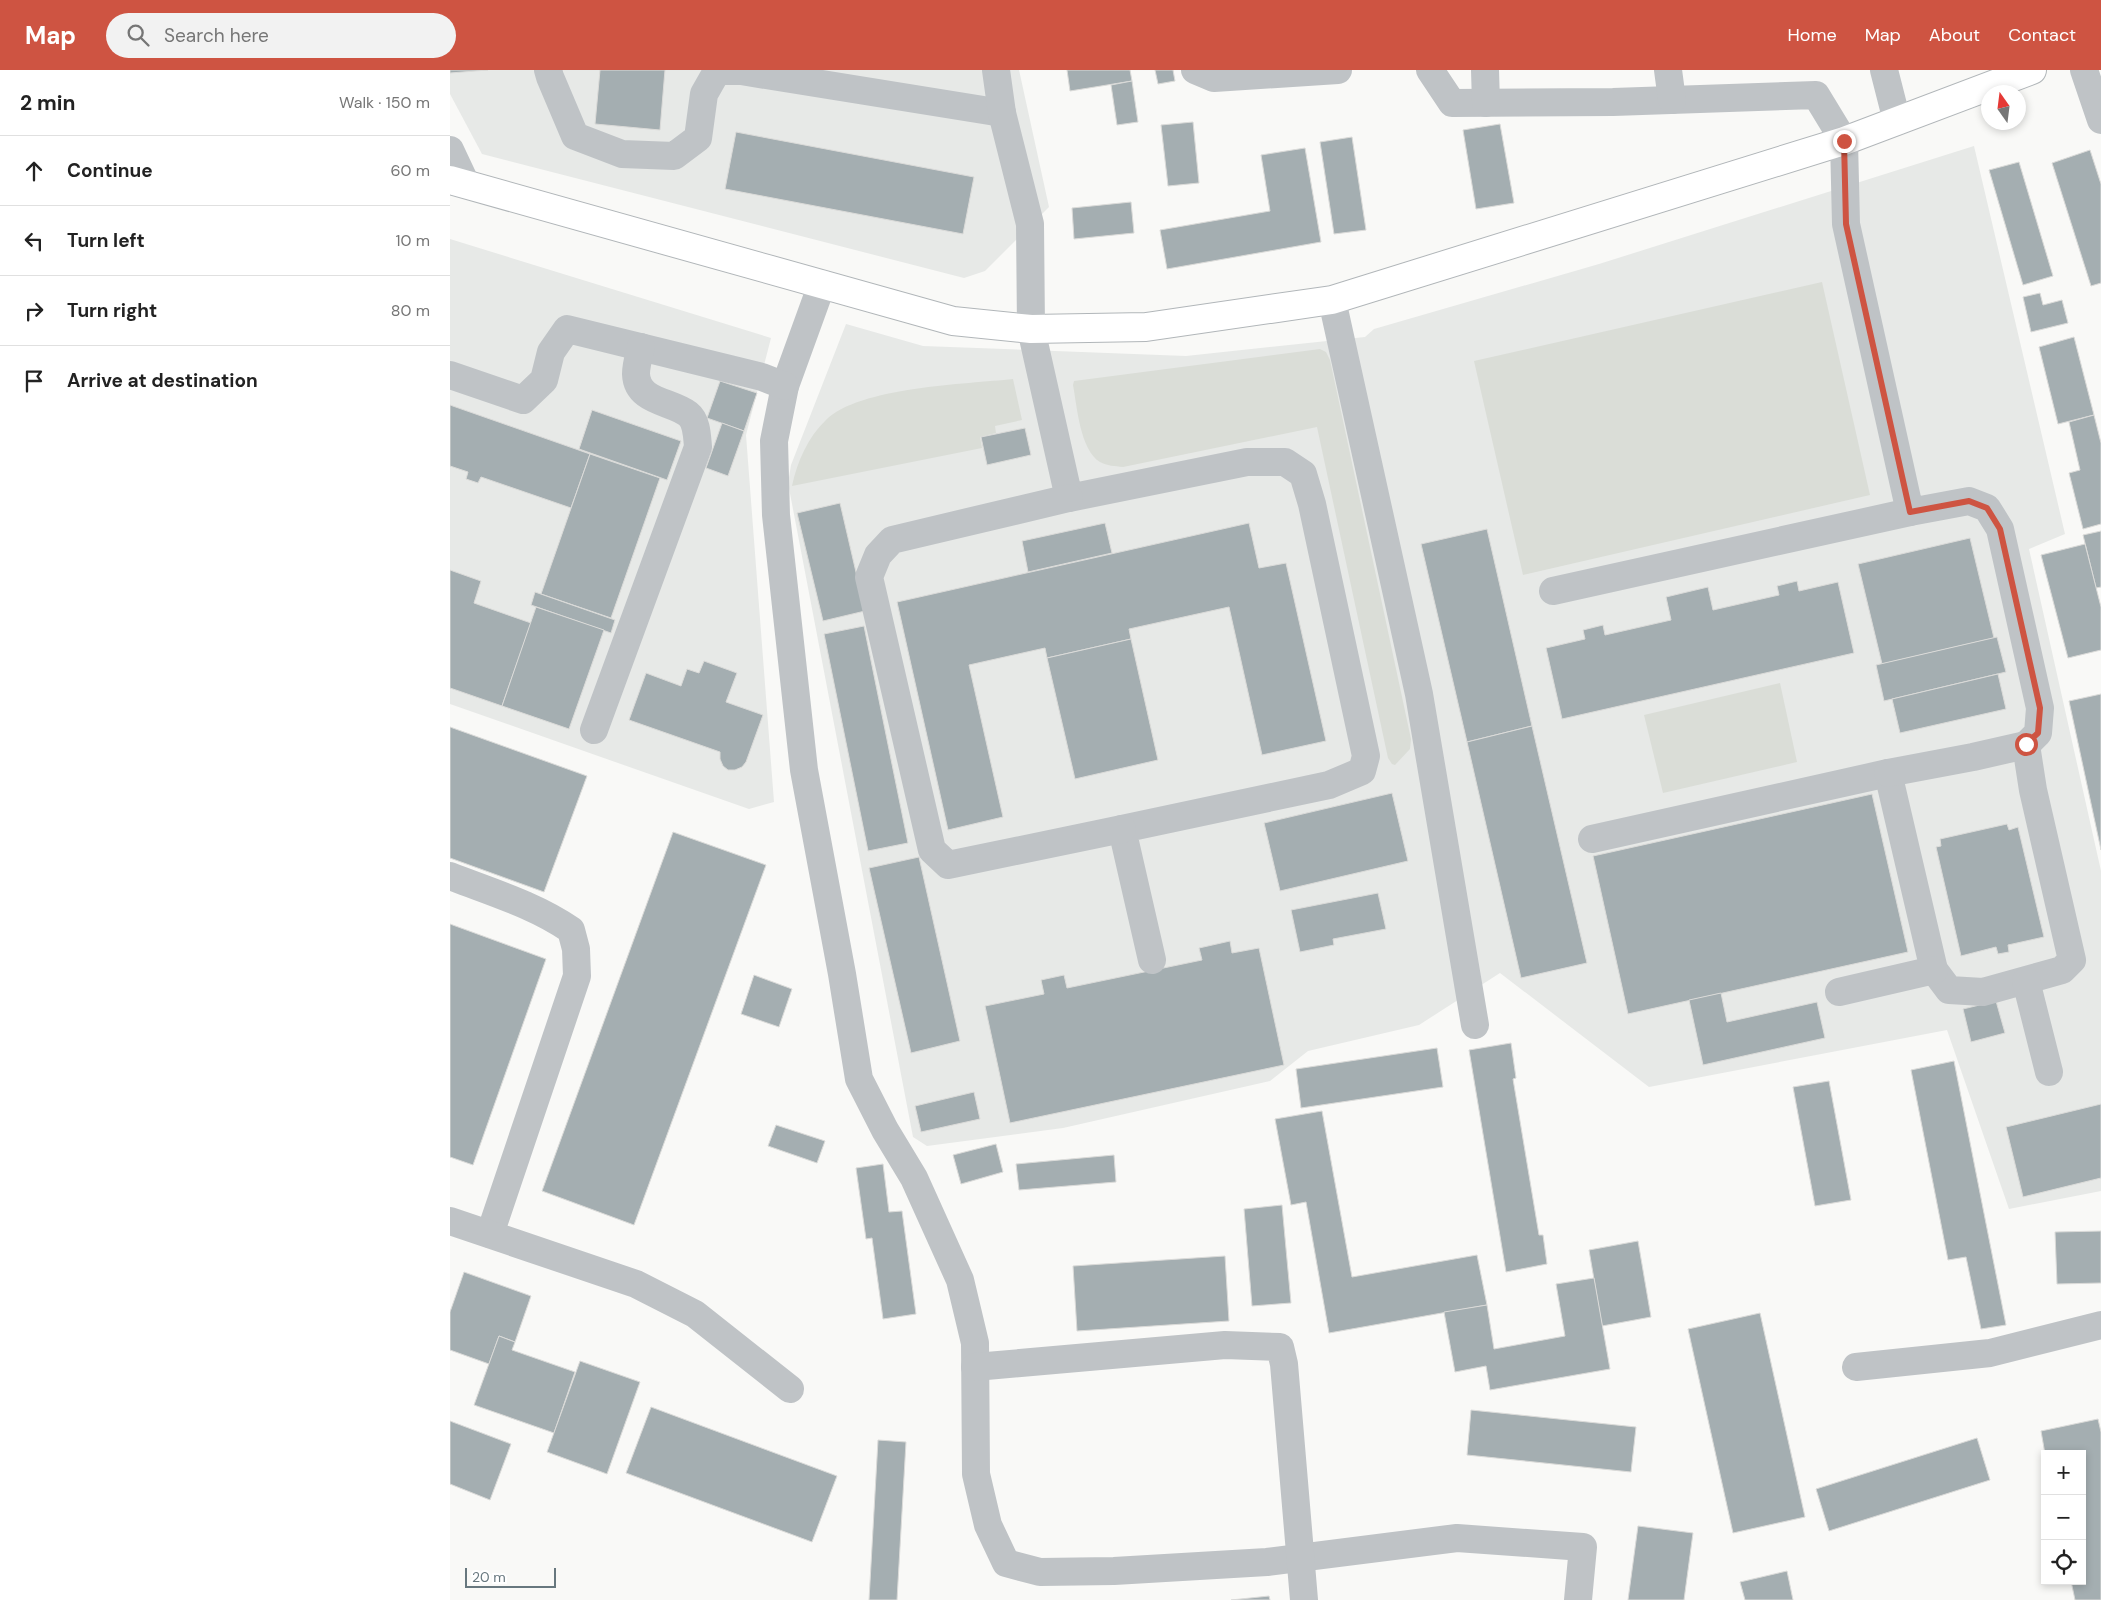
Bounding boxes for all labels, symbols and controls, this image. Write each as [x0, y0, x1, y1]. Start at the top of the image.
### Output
search box [106, 13, 456, 58]
text: Map [25, 20, 76, 51]
icon: search [124, 21, 152, 49]
text: Search here [164, 23, 269, 48]
text: Home [1787, 23, 1837, 47]
text: Map [1865, 23, 1901, 47]
text: About [1929, 23, 1980, 47]
text: Contact [2008, 23, 2076, 47]
north arrow [1981, 85, 2026, 130]
text: 2 min [20, 89, 76, 117]
text: Walk · 150 m [339, 92, 430, 113]
route end [1833, 130, 1856, 153]
icon: ahead [20, 157, 48, 185]
text: Continue [67, 158, 153, 183]
text: 60 m [390, 160, 430, 181]
icon: left [20, 227, 48, 255]
text: Turn left [67, 228, 145, 253]
text: 10 m [396, 230, 430, 251]
icon: right [20, 297, 48, 325]
text: Turn right [67, 298, 157, 323]
text: 80 m [391, 300, 430, 321]
icon: arrive [20, 367, 48, 395]
text: Arrive at destination [67, 368, 258, 393]
route start [2015, 733, 2038, 756]
map controls [2041, 1450, 2086, 1585]
button: + [2041, 1450, 2086, 1495]
button: − [2041, 1495, 2086, 1540]
button: locate [2041, 1540, 2086, 1585]
scale bar [465, 1565, 556, 1588]
text: 20 m [472, 1568, 506, 1586]

